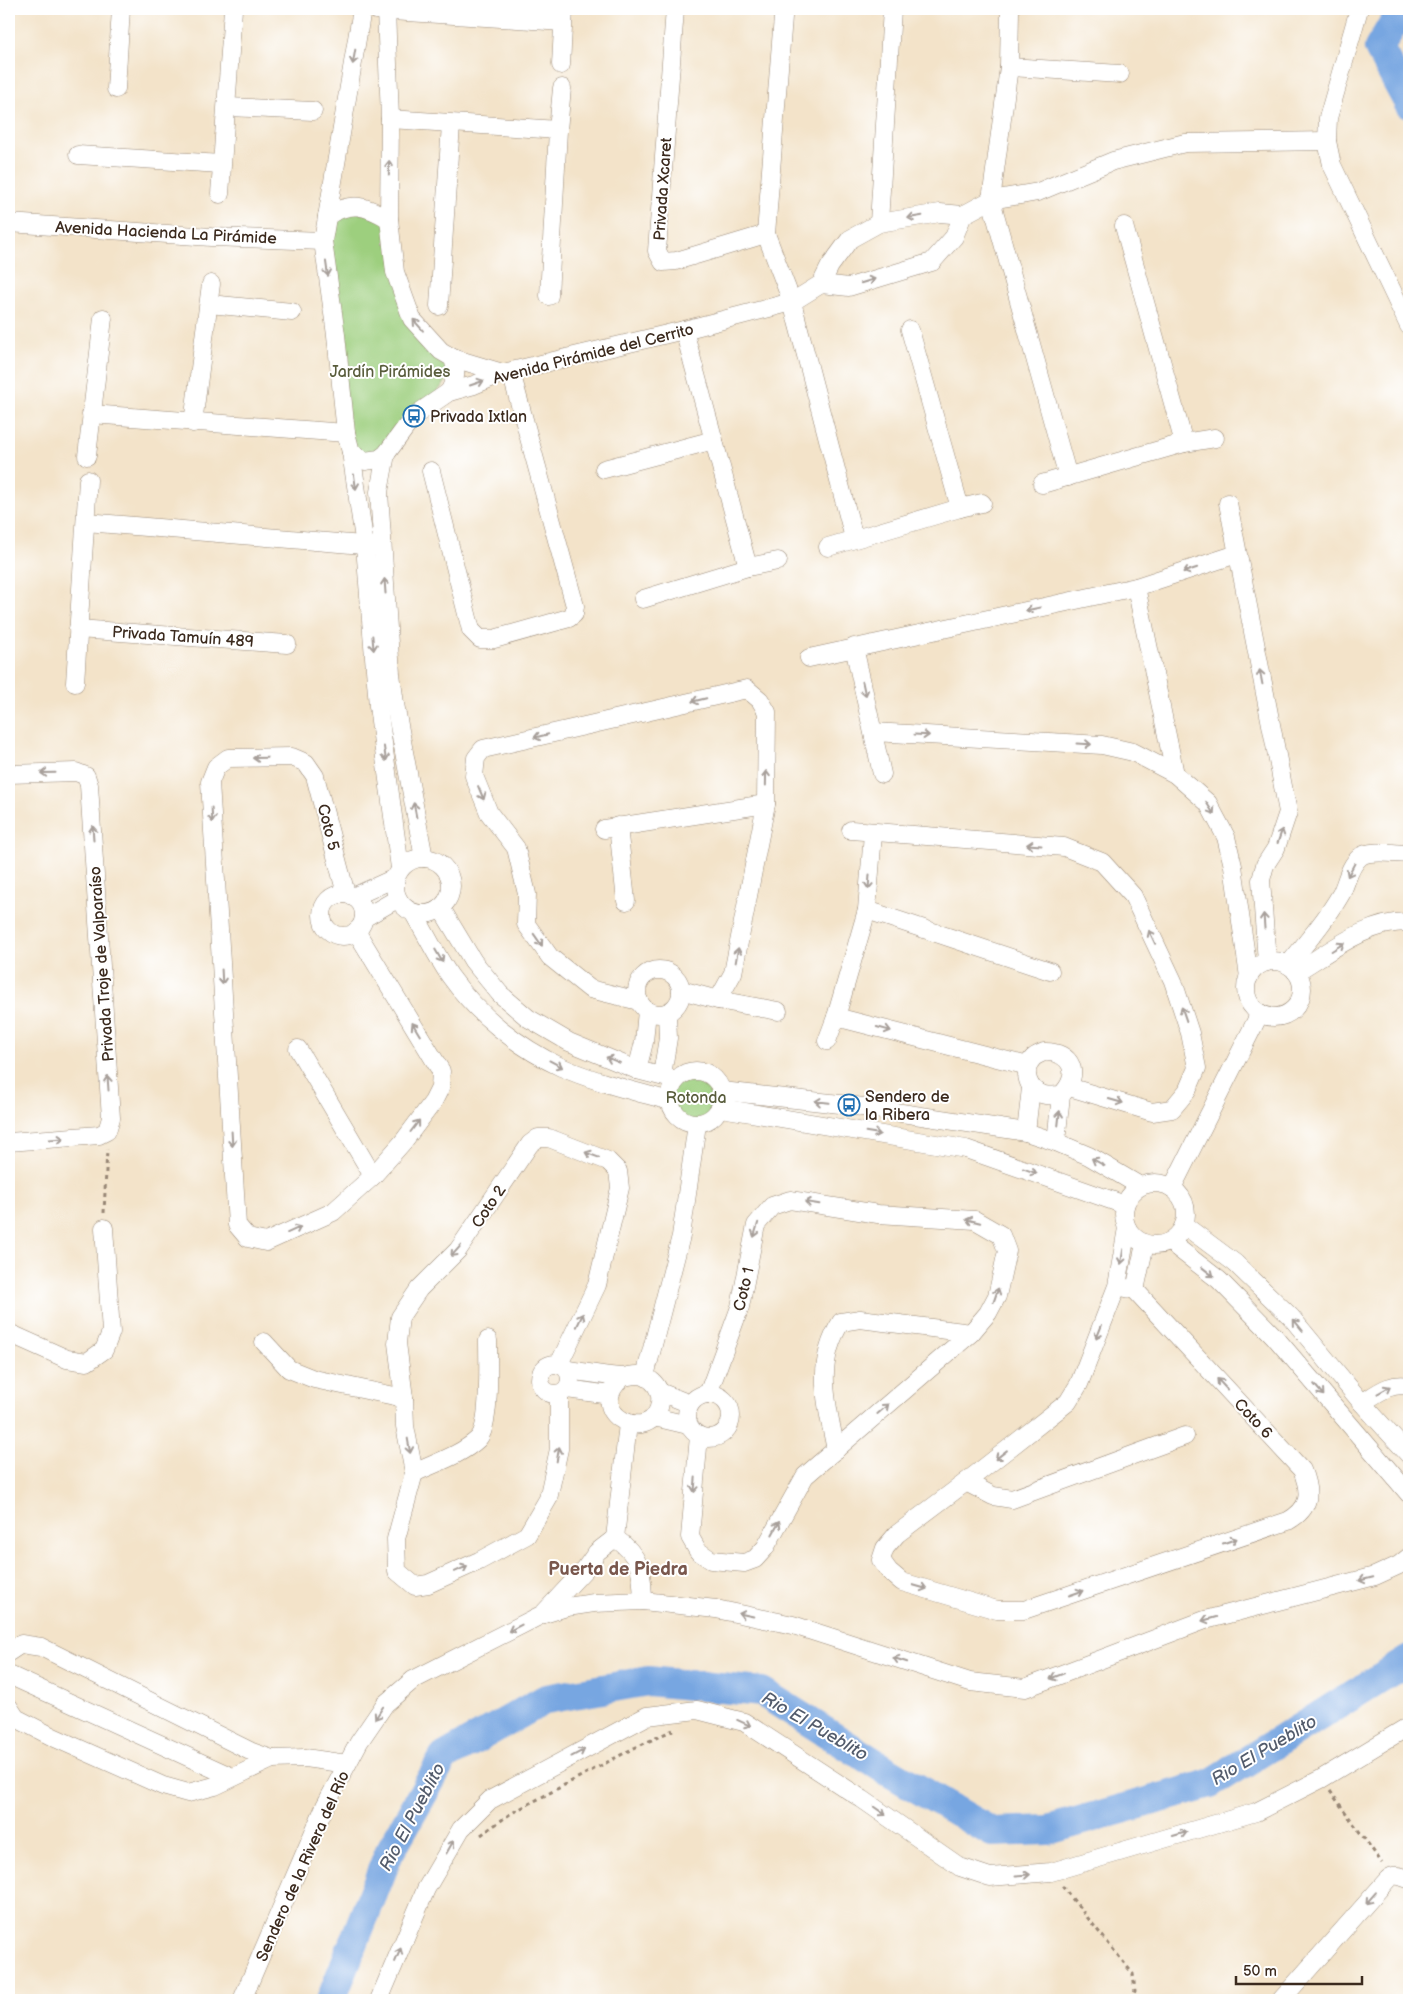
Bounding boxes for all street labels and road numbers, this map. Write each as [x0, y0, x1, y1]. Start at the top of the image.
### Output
street label: Privada Xcaret [650, 137, 677, 241]
street label: Avenida Hacienda La Pirámide [55, 218, 278, 249]
street label: Avenida Pirámide del Cerrito [491, 320, 696, 389]
street label: Privada Tamuín 489 [111, 623, 254, 652]
street label: Coto 5 [313, 802, 342, 853]
street label: Privada Troje de Valparaíso [86, 866, 119, 1062]
street label: Coto 2 [468, 1181, 511, 1232]
street label: Coto 1 [730, 1266, 759, 1313]
street label: Coto 6 [1230, 1395, 1276, 1443]
street label: Sendero de la Rivera del Río [253, 1768, 354, 1965]

